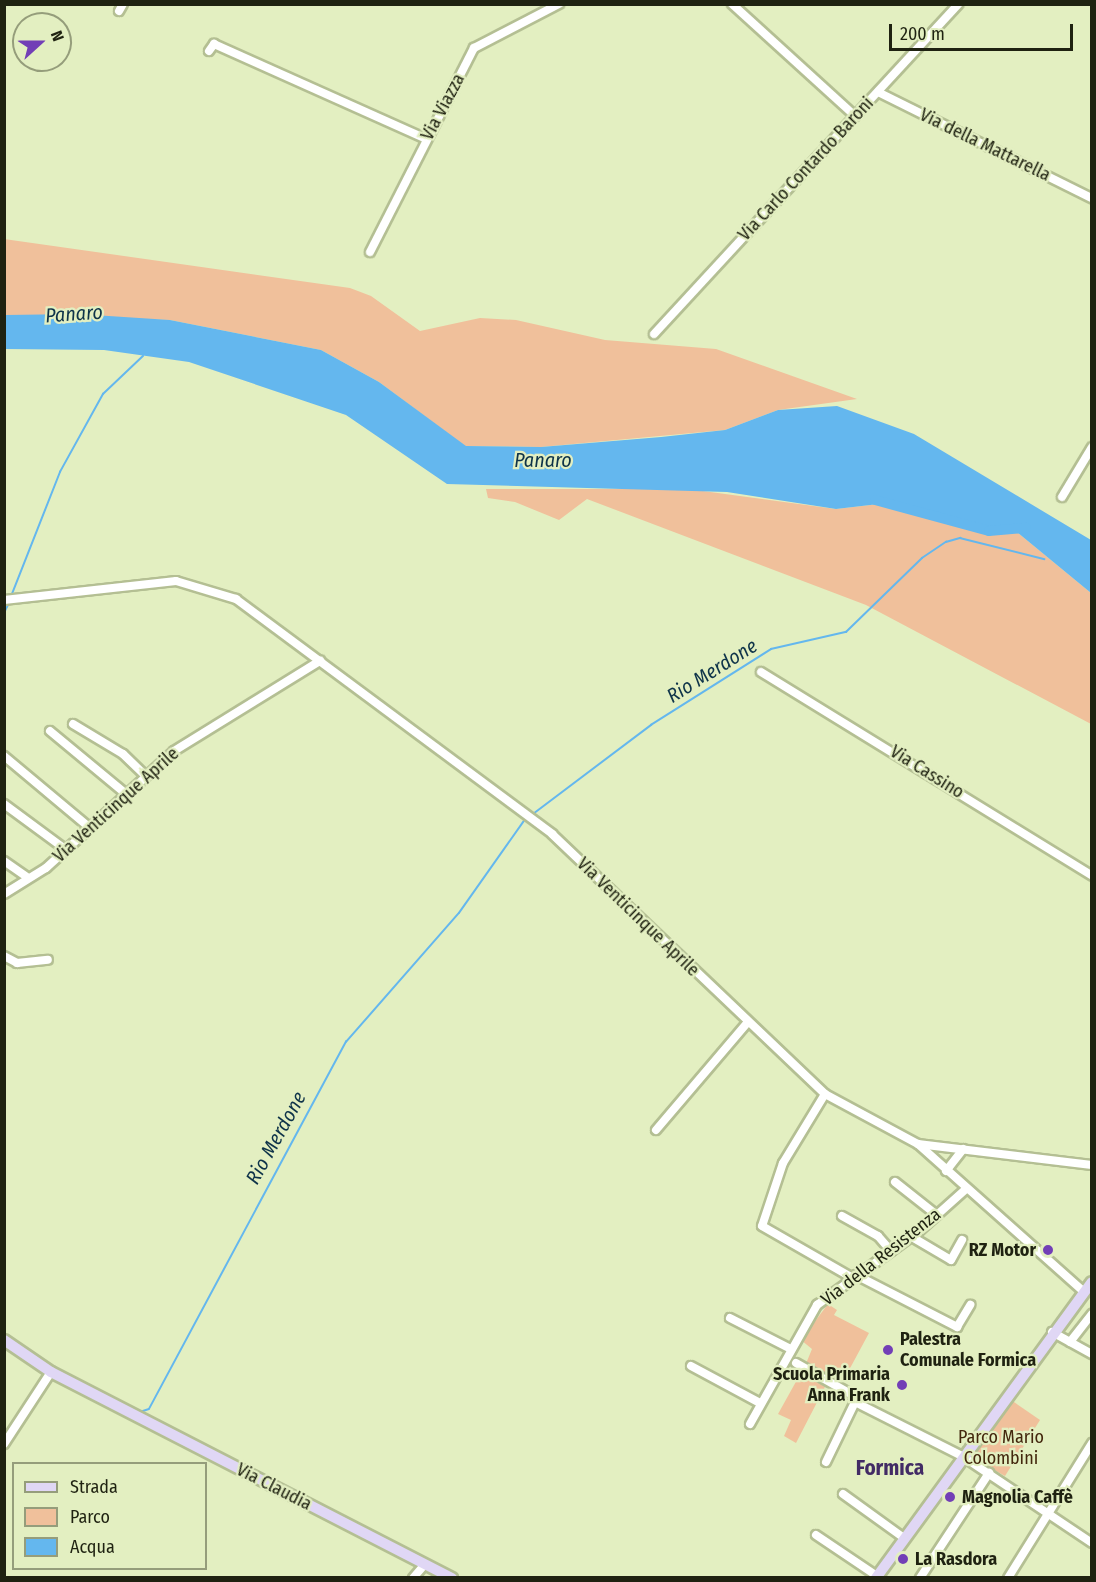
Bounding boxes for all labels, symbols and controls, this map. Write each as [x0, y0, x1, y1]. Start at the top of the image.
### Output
north arrow [12, 12, 72, 72]
scale bar [892, 12, 1076, 50]
text: 200 m [900, 23, 945, 45]
text: N [47, 28, 68, 44]
street label: Via Viazza [417, 70, 469, 144]
street label: Via Carlo Contardo Baroni [734, 93, 878, 245]
street label: Via della Mattarella [916, 104, 1054, 186]
water label: Panaro [44, 300, 104, 328]
water label: Panaro [514, 448, 572, 472]
water label: Rio Merdone [662, 634, 762, 708]
street label: Via Cassino [886, 741, 968, 803]
street label: Via Venticinque Aprile [49, 743, 183, 867]
street label: Via Venticinque Aprile [572, 853, 704, 981]
water label: Rio Merdone [241, 1088, 311, 1188]
street label: Via della Resistenza [817, 1204, 945, 1310]
place label: RZ Motor [969, 1239, 1036, 1261]
marker: RZ Motor [1041, 1243, 1055, 1257]
place label: Palestra Comunale Formica [900, 1329, 1036, 1372]
marker: Palestra Comunale Formica [881, 1343, 895, 1357]
place label: Scuola Primaria Anna Frank [773, 1364, 890, 1406]
marker: Scuola Primaria Anna Frank [895, 1378, 909, 1392]
park label: Parco Mario Colombini [958, 1427, 1044, 1470]
district label: Formica [856, 1455, 924, 1481]
street label: Via Claudia [233, 1459, 315, 1515]
legend [12, 1462, 207, 1570]
text: Strada [70, 1476, 118, 1498]
place label: Magnolia Caffè [962, 1486, 1073, 1508]
marker: Magnolia Caffè [943, 1490, 957, 1504]
text: Parco [70, 1506, 110, 1528]
text: Acqua [70, 1536, 115, 1558]
place label: La Rasdora [915, 1548, 997, 1570]
marker: La Rasdora [896, 1552, 910, 1566]

